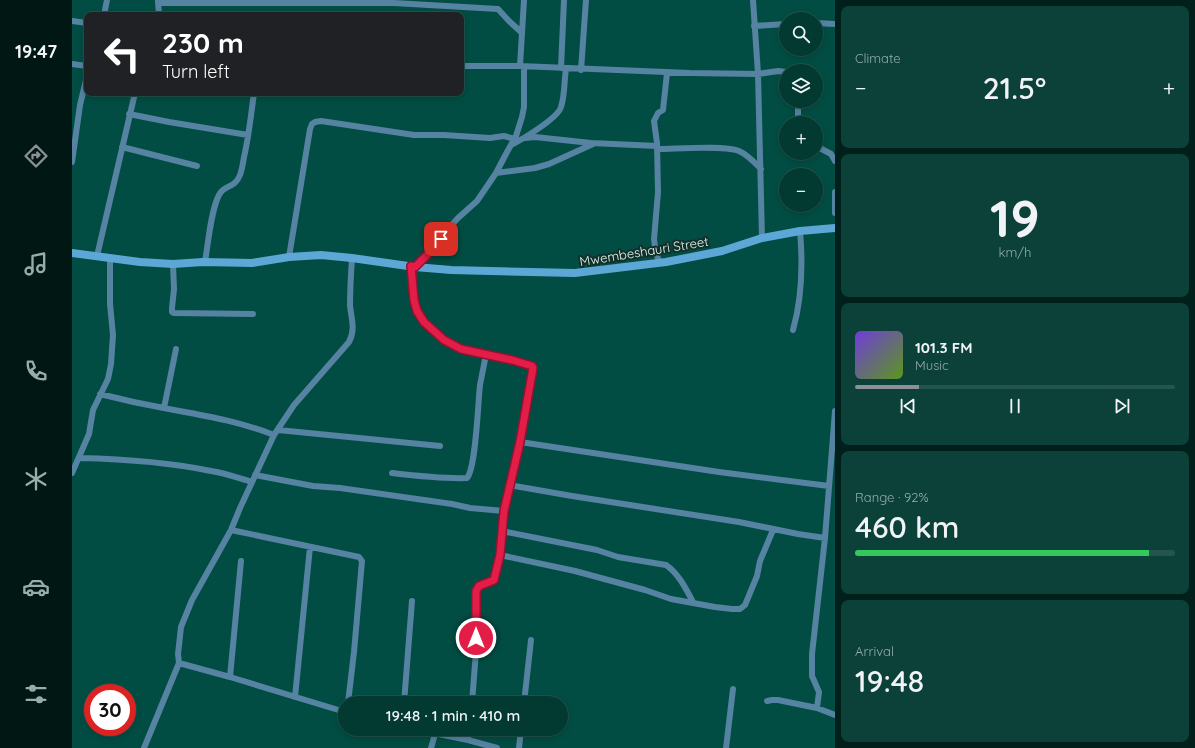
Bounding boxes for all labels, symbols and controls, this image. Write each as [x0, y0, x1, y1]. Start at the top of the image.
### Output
map controls [779, 12, 823, 212]
button: search [779, 12, 823, 56]
text: 230 m [162, 25, 244, 60]
icon: left [96, 28, 148, 80]
text: 19:47 [15, 40, 57, 63]
text: Climate [855, 50, 901, 66]
text: Turn left [162, 60, 230, 83]
button: layers [779, 64, 823, 108]
text: 21.5° [983, 69, 1046, 107]
text: − [855, 74, 866, 102]
text: + [1163, 74, 1175, 102]
button: + [779, 116, 823, 160]
icon: directions [22, 142, 50, 170]
button: − [779, 168, 823, 212]
text: 19 [990, 185, 1040, 250]
pin [424, 222, 458, 256]
icon: arrive [430, 228, 452, 250]
street label: Mwembeshauri Street [578, 233, 710, 269]
text: km/h [999, 244, 1031, 260]
icon: music [22, 250, 50, 278]
text: 101.3 FM [915, 338, 973, 357]
icon: phone [22, 357, 50, 385]
text: Music [915, 357, 949, 373]
icon: previous [897, 395, 919, 417]
icon: pause [1004, 395, 1026, 417]
icon: next [1111, 395, 1133, 417]
icon: climate [22, 465, 50, 493]
text: Range · 92% [855, 489, 929, 505]
text: 460 km [855, 508, 959, 546]
icon: car [22, 573, 50, 601]
position arrow [455, 617, 497, 659]
text: Arrival [855, 643, 894, 659]
text: 19:48 [855, 662, 924, 700]
icon: filters [22, 680, 50, 708]
speed limit sign: 30 [84, 684, 136, 736]
text: 19:48 · 1 min · 410 m [386, 706, 520, 725]

